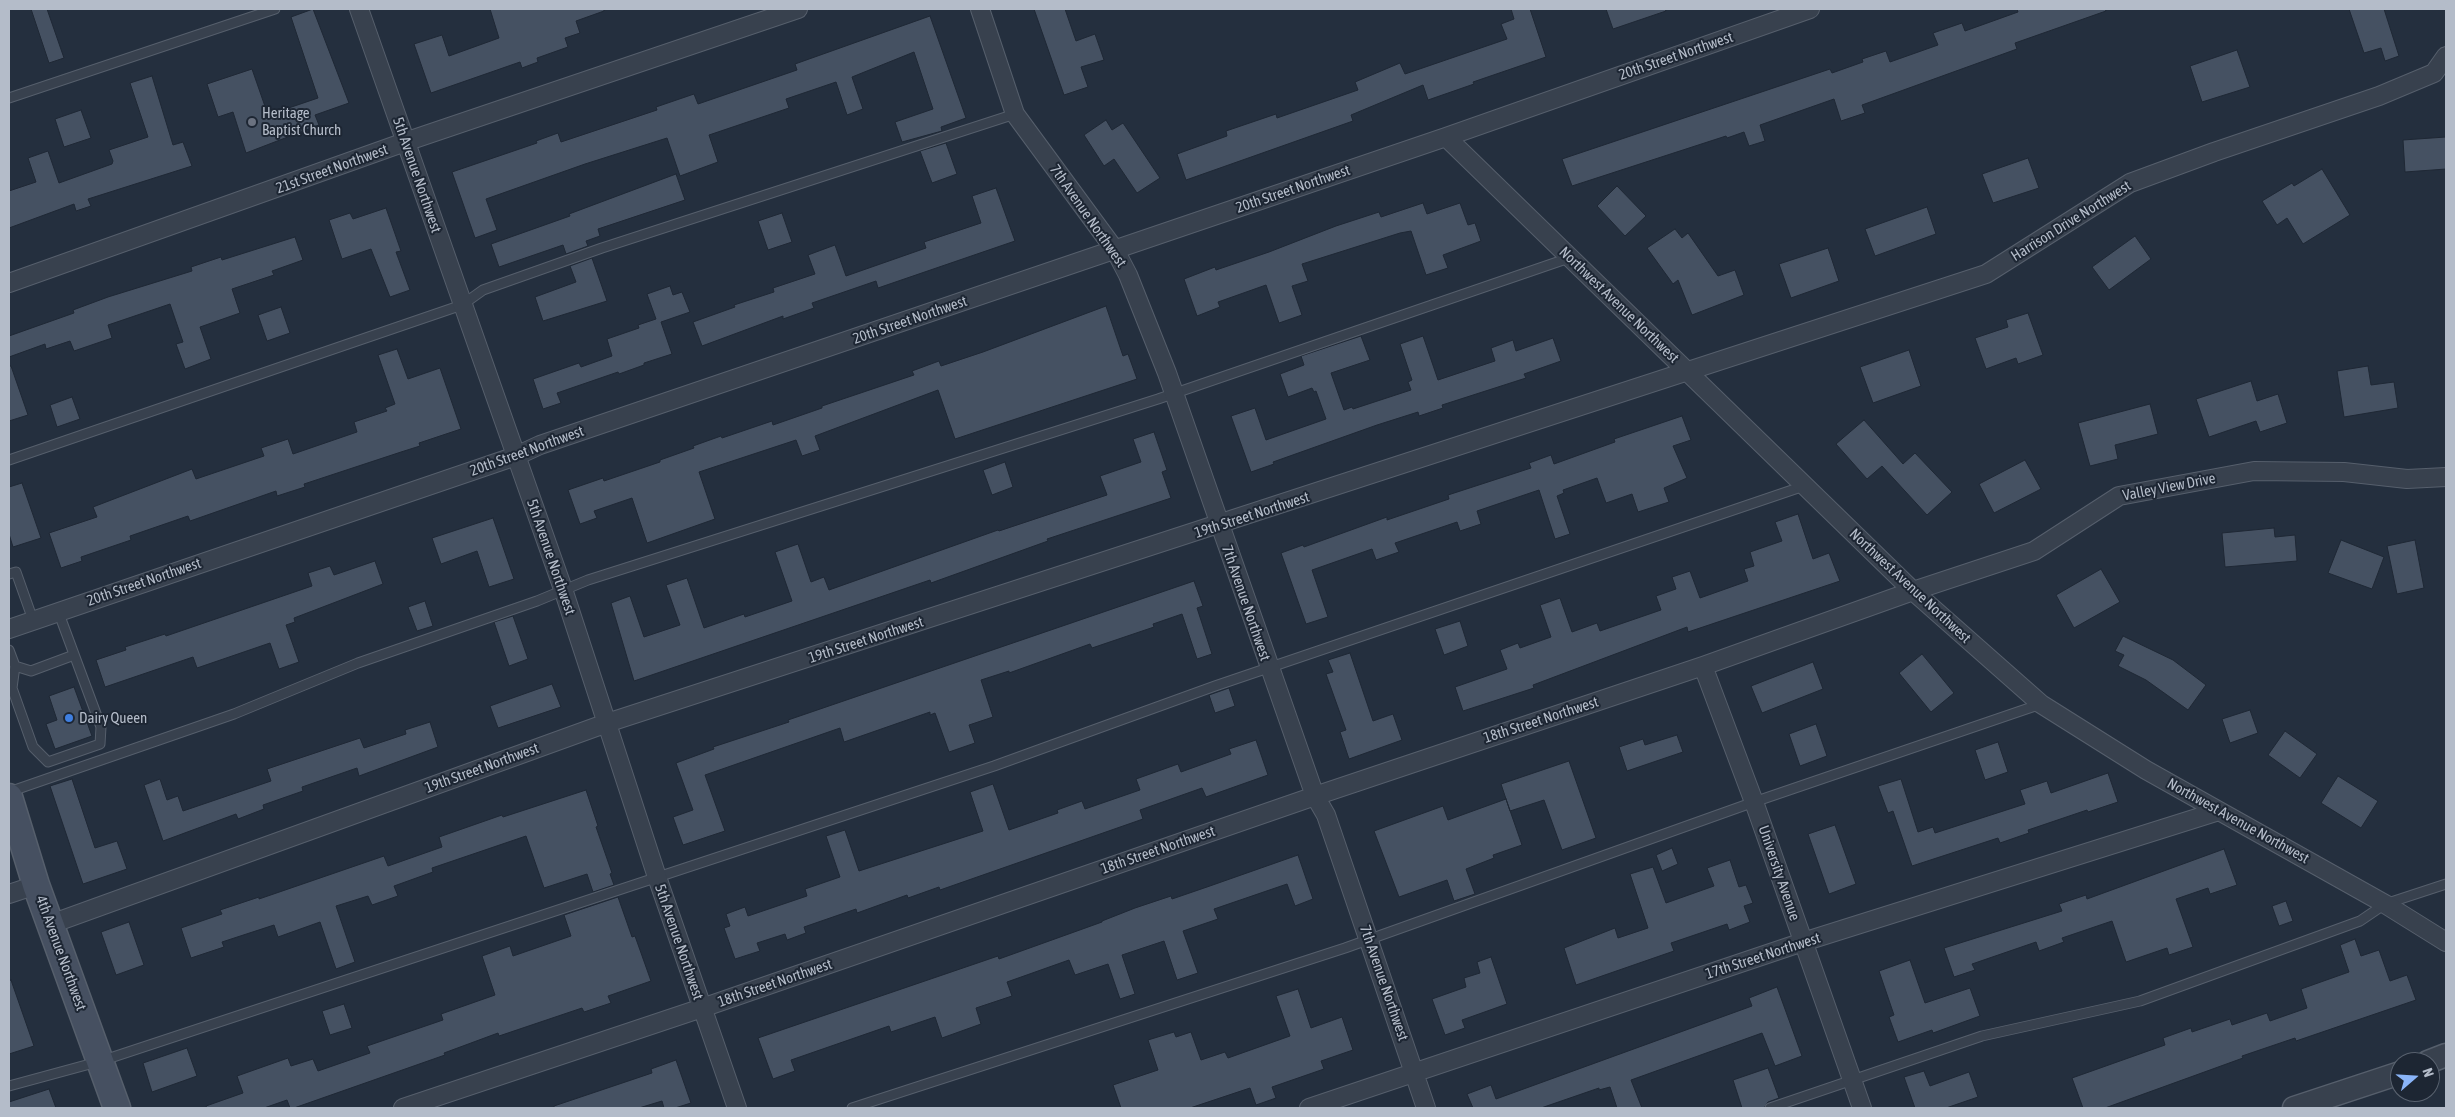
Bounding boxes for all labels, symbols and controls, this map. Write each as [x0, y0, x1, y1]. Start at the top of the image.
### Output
street label: 20th Street Northwest [1616, 28, 1736, 84]
place label: Heritage Baptist Church [262, 104, 341, 139]
street label: 5th Avenue Northwest [389, 115, 445, 235]
marker: Heritage Baptist Church [246, 116, 258, 128]
street label: 21st Street Northwest [274, 140, 390, 198]
street label: 7th Avenue Northwest [1046, 161, 1130, 271]
street label: 20th Street Northwest [1233, 161, 1353, 217]
street label: Harrison Drive Northwest [2008, 177, 2134, 265]
street label: Northwest Avenue Northwest [1555, 243, 1683, 367]
street label: 20th Street Northwest [850, 292, 970, 348]
street label: 20th Street Northwest [468, 422, 586, 480]
street label: Valley View Drive [2121, 469, 2217, 505]
street label: 19th Street Northwest [1192, 488, 1312, 542]
street label: 5th Avenue Northwest [523, 497, 579, 617]
street label: Northwest Avenue Northwest [1845, 525, 1975, 647]
street label: 7th Avenue Northwest [1218, 543, 1274, 663]
street label: 20th Street Northwest [84, 554, 204, 610]
street label: 19th Street Northwest [806, 613, 926, 667]
street label: 18th Street Northwest [1481, 693, 1601, 747]
place label: Dairy Queen [79, 709, 147, 727]
marker: Dairy Queen [63, 712, 75, 724]
street label: 19th Street Northwest [423, 739, 541, 797]
street label: Northwest Avenue Northwest [2164, 774, 2312, 868]
street label: 18th Street Northwest [1098, 822, 1218, 878]
street label: University Avenue [1754, 823, 1804, 923]
street label: 5th Avenue Northwest [651, 882, 707, 1002]
street label: 4th Avenue Northwest [32, 893, 90, 1013]
street label: 7th Avenue Northwest [1356, 923, 1412, 1043]
street label: 17th Street Northwest [1703, 929, 1823, 983]
street label: 18th Street Northwest [715, 955, 835, 1011]
north arrow [2390, 1052, 2440, 1102]
text: N [2419, 1066, 2437, 1079]

